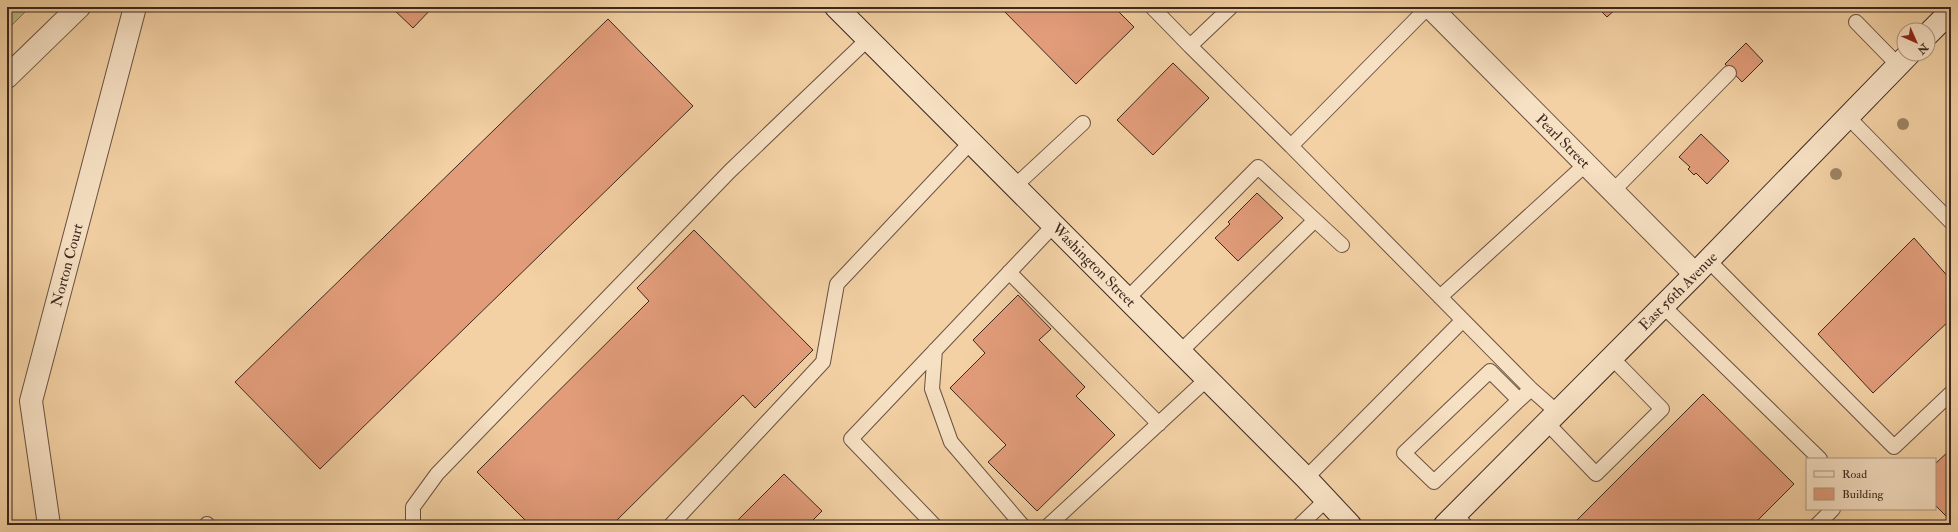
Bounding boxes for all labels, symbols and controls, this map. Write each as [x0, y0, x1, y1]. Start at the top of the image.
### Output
north arrow [1896, 22, 1936, 62]
text: N [1914, 40, 1932, 58]
street label: Pearl Street [1531, 110, 1594, 173]
street label: Washington Street [1047, 219, 1140, 312]
street label: Norton Court [47, 221, 88, 309]
street label: East 56th Avenue [1635, 248, 1722, 335]
legend [1806, 458, 1936, 510]
text: Road [1842, 467, 1867, 482]
text: Building [1842, 487, 1885, 502]

